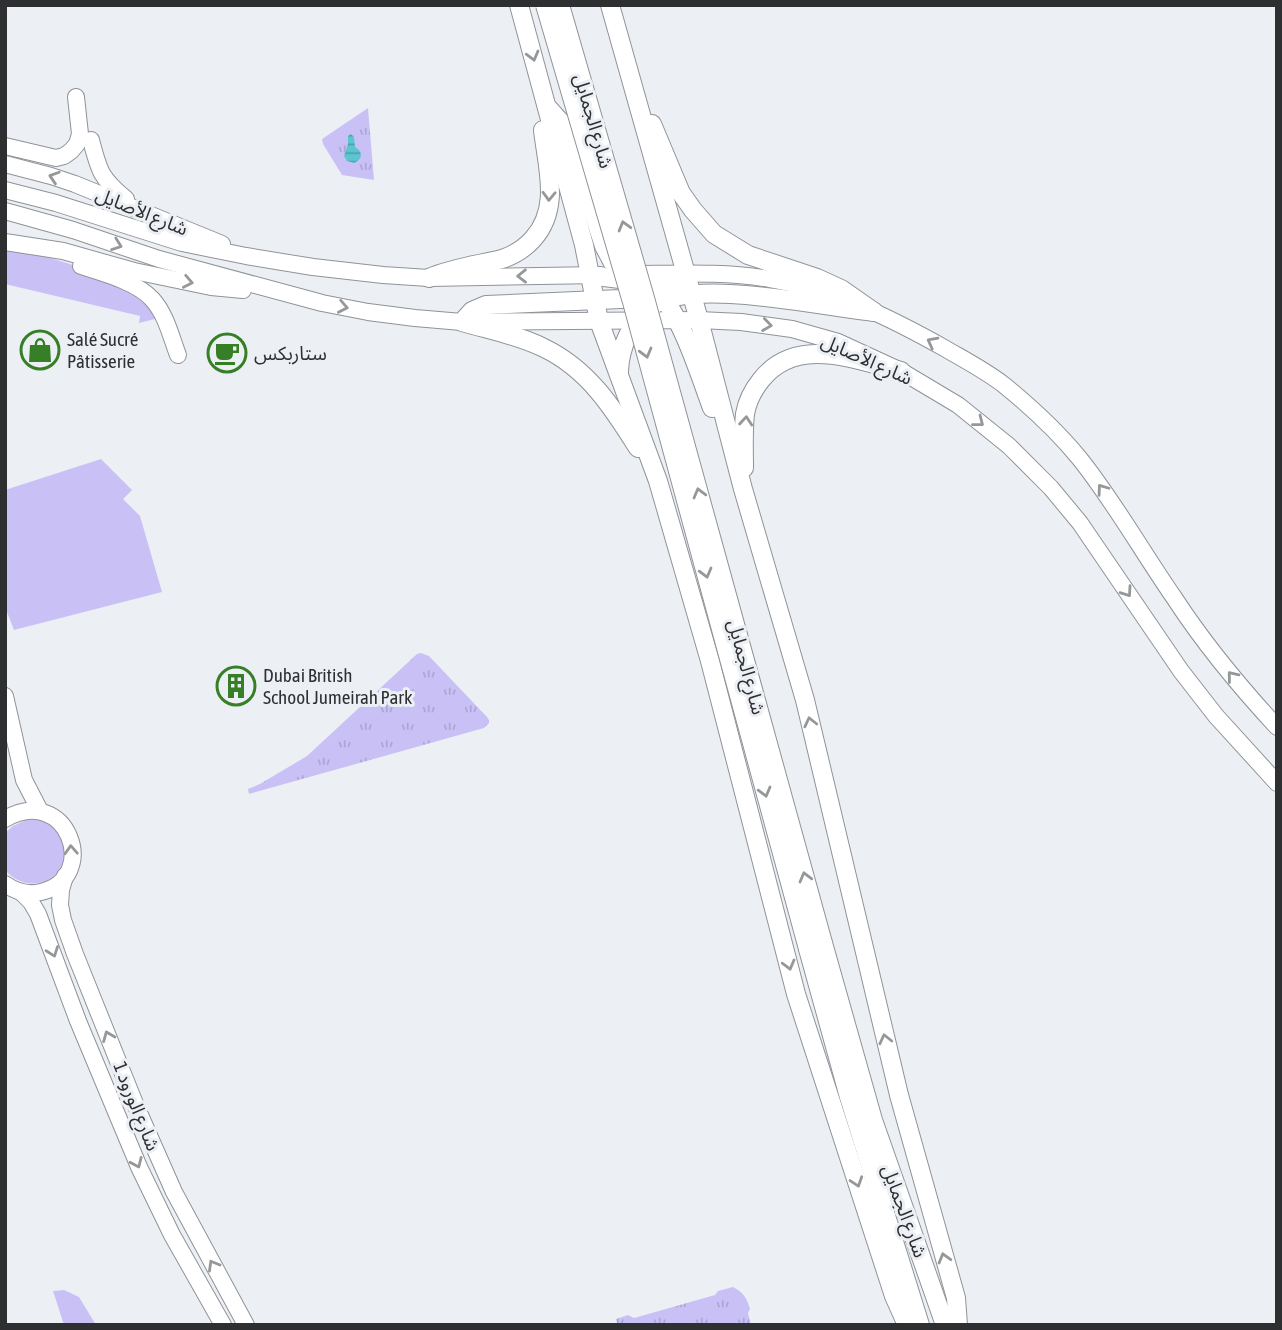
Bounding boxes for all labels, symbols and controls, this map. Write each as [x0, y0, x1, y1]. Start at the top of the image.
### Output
one-way arrow [524, 49, 539, 61]
street label: شارع الجمايل [567, 71, 618, 172]
one-way arrow [48, 171, 61, 185]
street label: شارع الأصايل [92, 183, 191, 242]
one-way arrow [542, 191, 557, 202]
one-way arrow [618, 221, 633, 233]
one-way arrow [111, 237, 123, 251]
one-way arrow [516, 268, 526, 284]
one-way arrow [182, 274, 194, 289]
one-way arrow [337, 298, 349, 313]
one-way arrow [761, 318, 773, 333]
place label: Salé Sucré Pâtisserie [67, 328, 138, 372]
shop icon: Salé Sucré Pâtisserie [19, 329, 61, 371]
street label: شارع الأصايل [817, 329, 916, 392]
cafe icon: ستاربكس [206, 332, 248, 374]
one-way arrow [927, 337, 939, 350]
place label: ستاربكس [254, 342, 327, 365]
one-way arrow [637, 347, 652, 359]
one-way arrow [971, 413, 983, 426]
one-way arrow [738, 415, 753, 426]
one-way arrow [1098, 485, 1110, 497]
one-way arrow [693, 487, 707, 499]
one-way arrow [697, 567, 712, 579]
one-way arrow [1119, 584, 1131, 597]
street label: شارع الجمايل [721, 617, 770, 718]
place label: Dubai British School Jumeirah Park [263, 664, 413, 708]
building icon: Dubai British School Jumeirah Park [215, 665, 257, 707]
one-way arrow [1227, 672, 1240, 684]
one-way arrow [804, 716, 818, 728]
one-way arrow [757, 786, 772, 798]
one-way arrow [64, 844, 79, 855]
one-way arrow [799, 871, 813, 883]
one-way arrow [44, 945, 58, 957]
one-way arrow [781, 958, 795, 970]
one-way arrow [103, 1031, 117, 1043]
one-way arrow [879, 1033, 893, 1045]
street label: شارع الورود 1 [106, 1058, 165, 1155]
one-way arrow [129, 1156, 143, 1168]
street label: شارع الجمايل [875, 1162, 932, 1261]
one-way arrow [849, 1175, 863, 1187]
one-way arrow [938, 1253, 953, 1265]
one-way arrow [208, 1260, 221, 1273]

